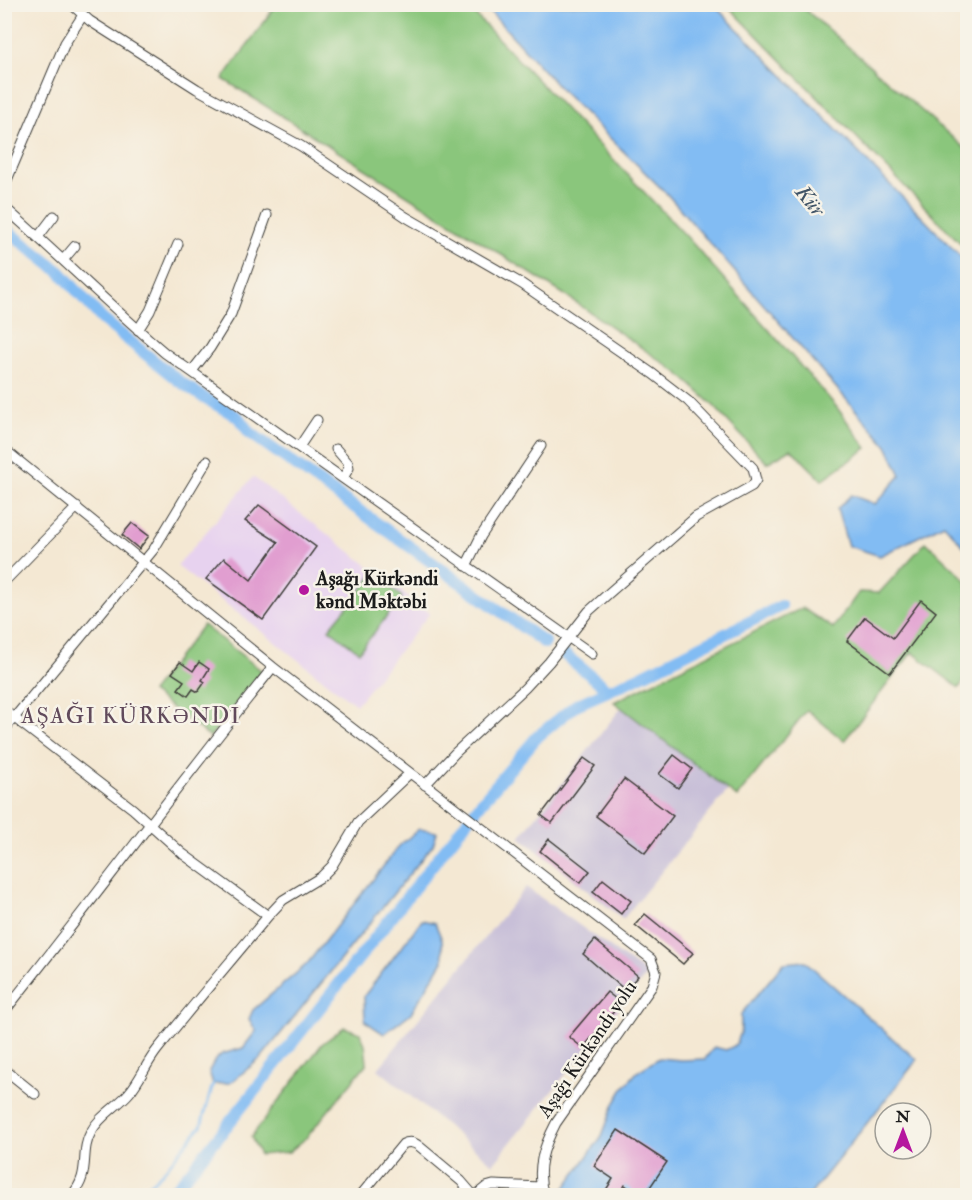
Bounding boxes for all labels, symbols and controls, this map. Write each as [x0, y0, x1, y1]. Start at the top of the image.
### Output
water label: Kür [788, 179, 832, 223]
place label: Aşağı Kürkəndi kənd Məktəbi [315, 566, 439, 614]
marker: Aşağı Kürkəndi kənd Məktəbi [297, 583, 311, 597]
district label: AŞAĞI KÜRKƏNDI [20, 701, 241, 730]
street label: Aşağı Kürkəndi yolu [531, 976, 642, 1123]
north arrow [873, 1101, 933, 1161]
text: N [895, 1107, 911, 1127]

